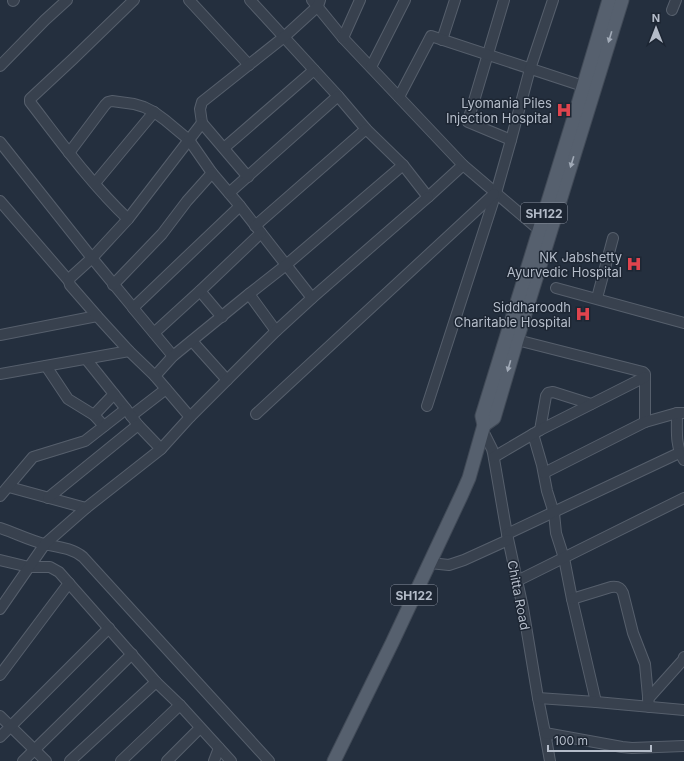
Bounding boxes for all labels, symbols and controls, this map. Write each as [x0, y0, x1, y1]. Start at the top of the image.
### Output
north arrow [636, 8, 676, 48]
text: N [652, 11, 660, 25]
one-way arrow [607, 32, 613, 44]
place label: Lyomania Piles Injection Hospital [446, 95, 552, 126]
hospital icon: Lyomania Piles Injection Hospital [555, 101, 573, 119]
one-way arrow [569, 156, 575, 168]
road number: SH122 [521, 203, 567, 223]
place label: NK Jabshetty Ayurvedic Hospital [507, 249, 622, 280]
hospital icon: NK Jabshetty Ayurvedic Hospital [625, 255, 643, 273]
place label: Siddharoodh Charitable Hospital [454, 299, 571, 330]
hospital icon: Siddharoodh Charitable Hospital [574, 305, 592, 323]
one-way arrow [506, 360, 512, 372]
street label: Chitta Road [504, 559, 534, 631]
road number: SH122 [391, 585, 437, 605]
scale bar [548, 727, 651, 753]
text: 100 m [554, 733, 588, 748]

